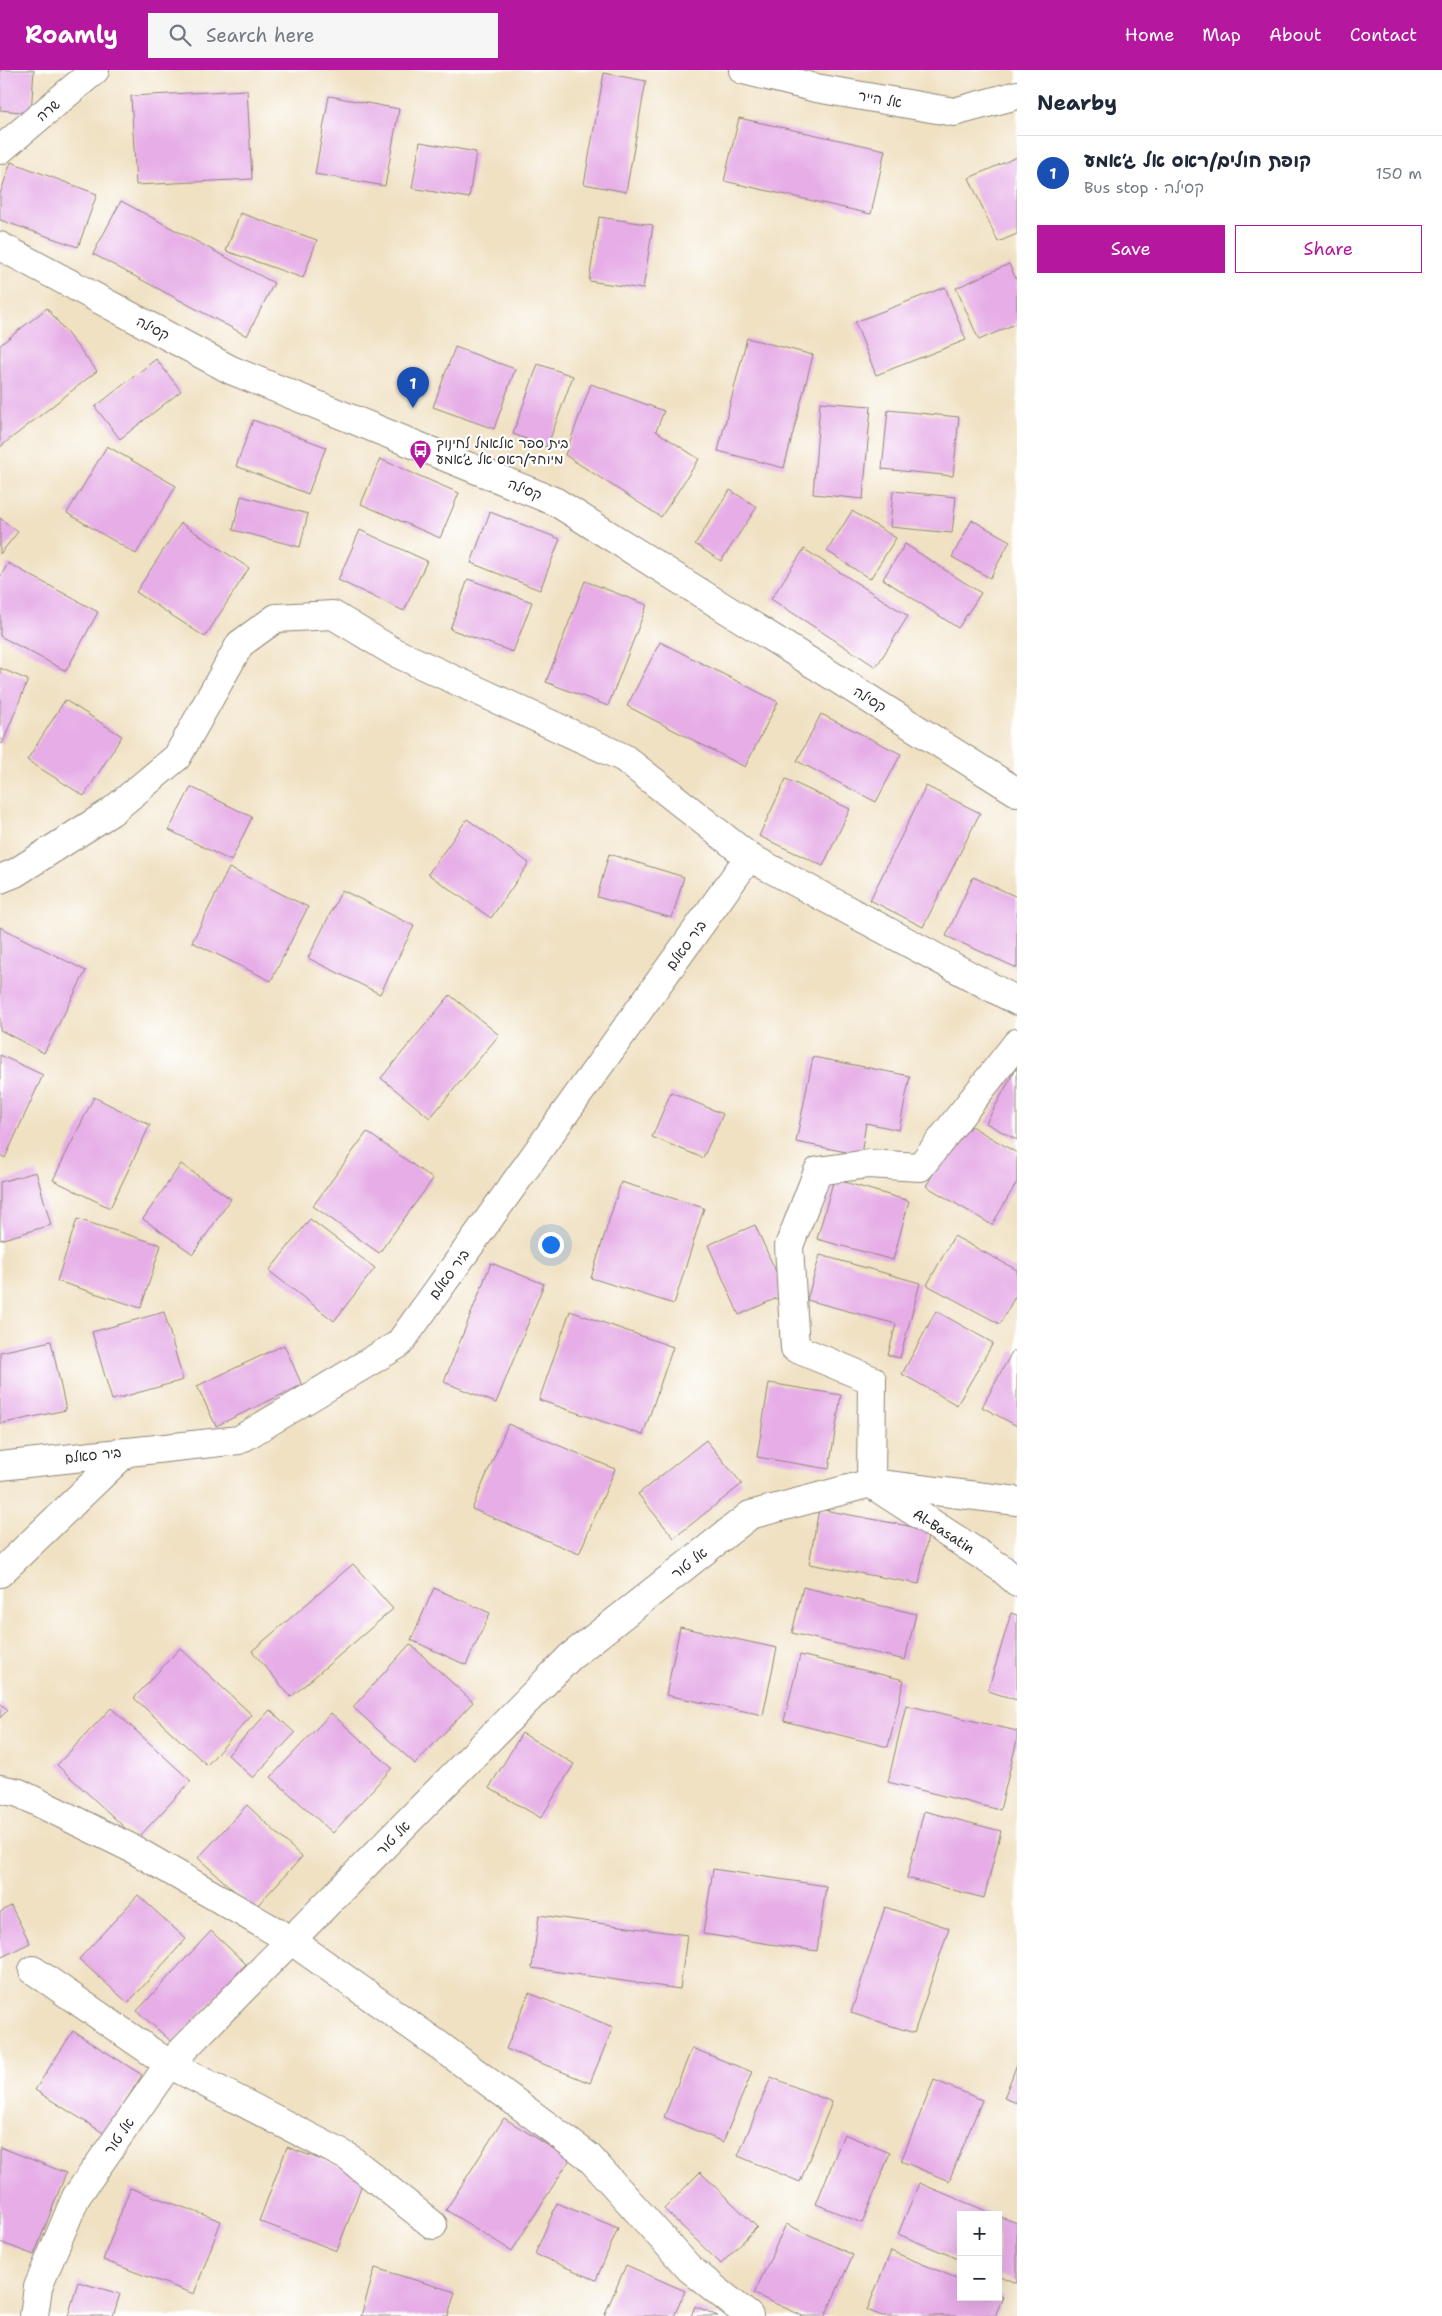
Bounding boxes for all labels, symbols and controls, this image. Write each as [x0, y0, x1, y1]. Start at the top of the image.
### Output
search box [148, 13, 498, 58]
text: Roamly [25, 19, 118, 51]
icon: search [166, 21, 194, 49]
text: Search here [206, 23, 315, 48]
text: Home [1125, 23, 1174, 47]
text: Map [1202, 23, 1241, 47]
text: About [1269, 23, 1322, 47]
text: Contact [1350, 23, 1417, 47]
street label: אל הייר [857, 86, 904, 112]
text: Nearby [1037, 89, 1117, 117]
street label: שרה [33, 95, 63, 125]
text: קופת חולים/ראס אל ג׳אמע [1084, 148, 1311, 173]
text: 1 [1049, 163, 1057, 184]
text: 150 m [1375, 163, 1422, 184]
text: Bus stop · קסילה [1084, 177, 1204, 198]
button: Save [1037, 225, 1225, 273]
button: Share [1235, 225, 1422, 273]
street label: קסילה [133, 312, 173, 344]
pin: 1 [397, 367, 429, 408]
place label: בית ספר אלאמל לחינוך מיוחד/ראס אל ג׳אמע [436, 434, 569, 468]
bus stop icon: בית ספר אלאמל לחינוך מיוחד/ראס אל ג׳אמע [408, 439, 432, 470]
street label: קסילה [505, 474, 545, 504]
street label: קסילה [850, 682, 890, 716]
street label: ביר סאלם [662, 917, 710, 973]
your location [538, 1232, 564, 1258]
street label: ביר סאלם [425, 1246, 473, 1302]
street label: ביר סאלם [64, 1443, 122, 1467]
street label: Al-Basatin [910, 1505, 979, 1558]
street label: אל טור [667, 1543, 711, 1583]
street label: אל טור [372, 1817, 414, 1859]
street label: אל טור [100, 2114, 138, 2158]
map controls [957, 2211, 1002, 2301]
button: + [957, 2211, 1002, 2256]
button: − [957, 2256, 1002, 2301]

